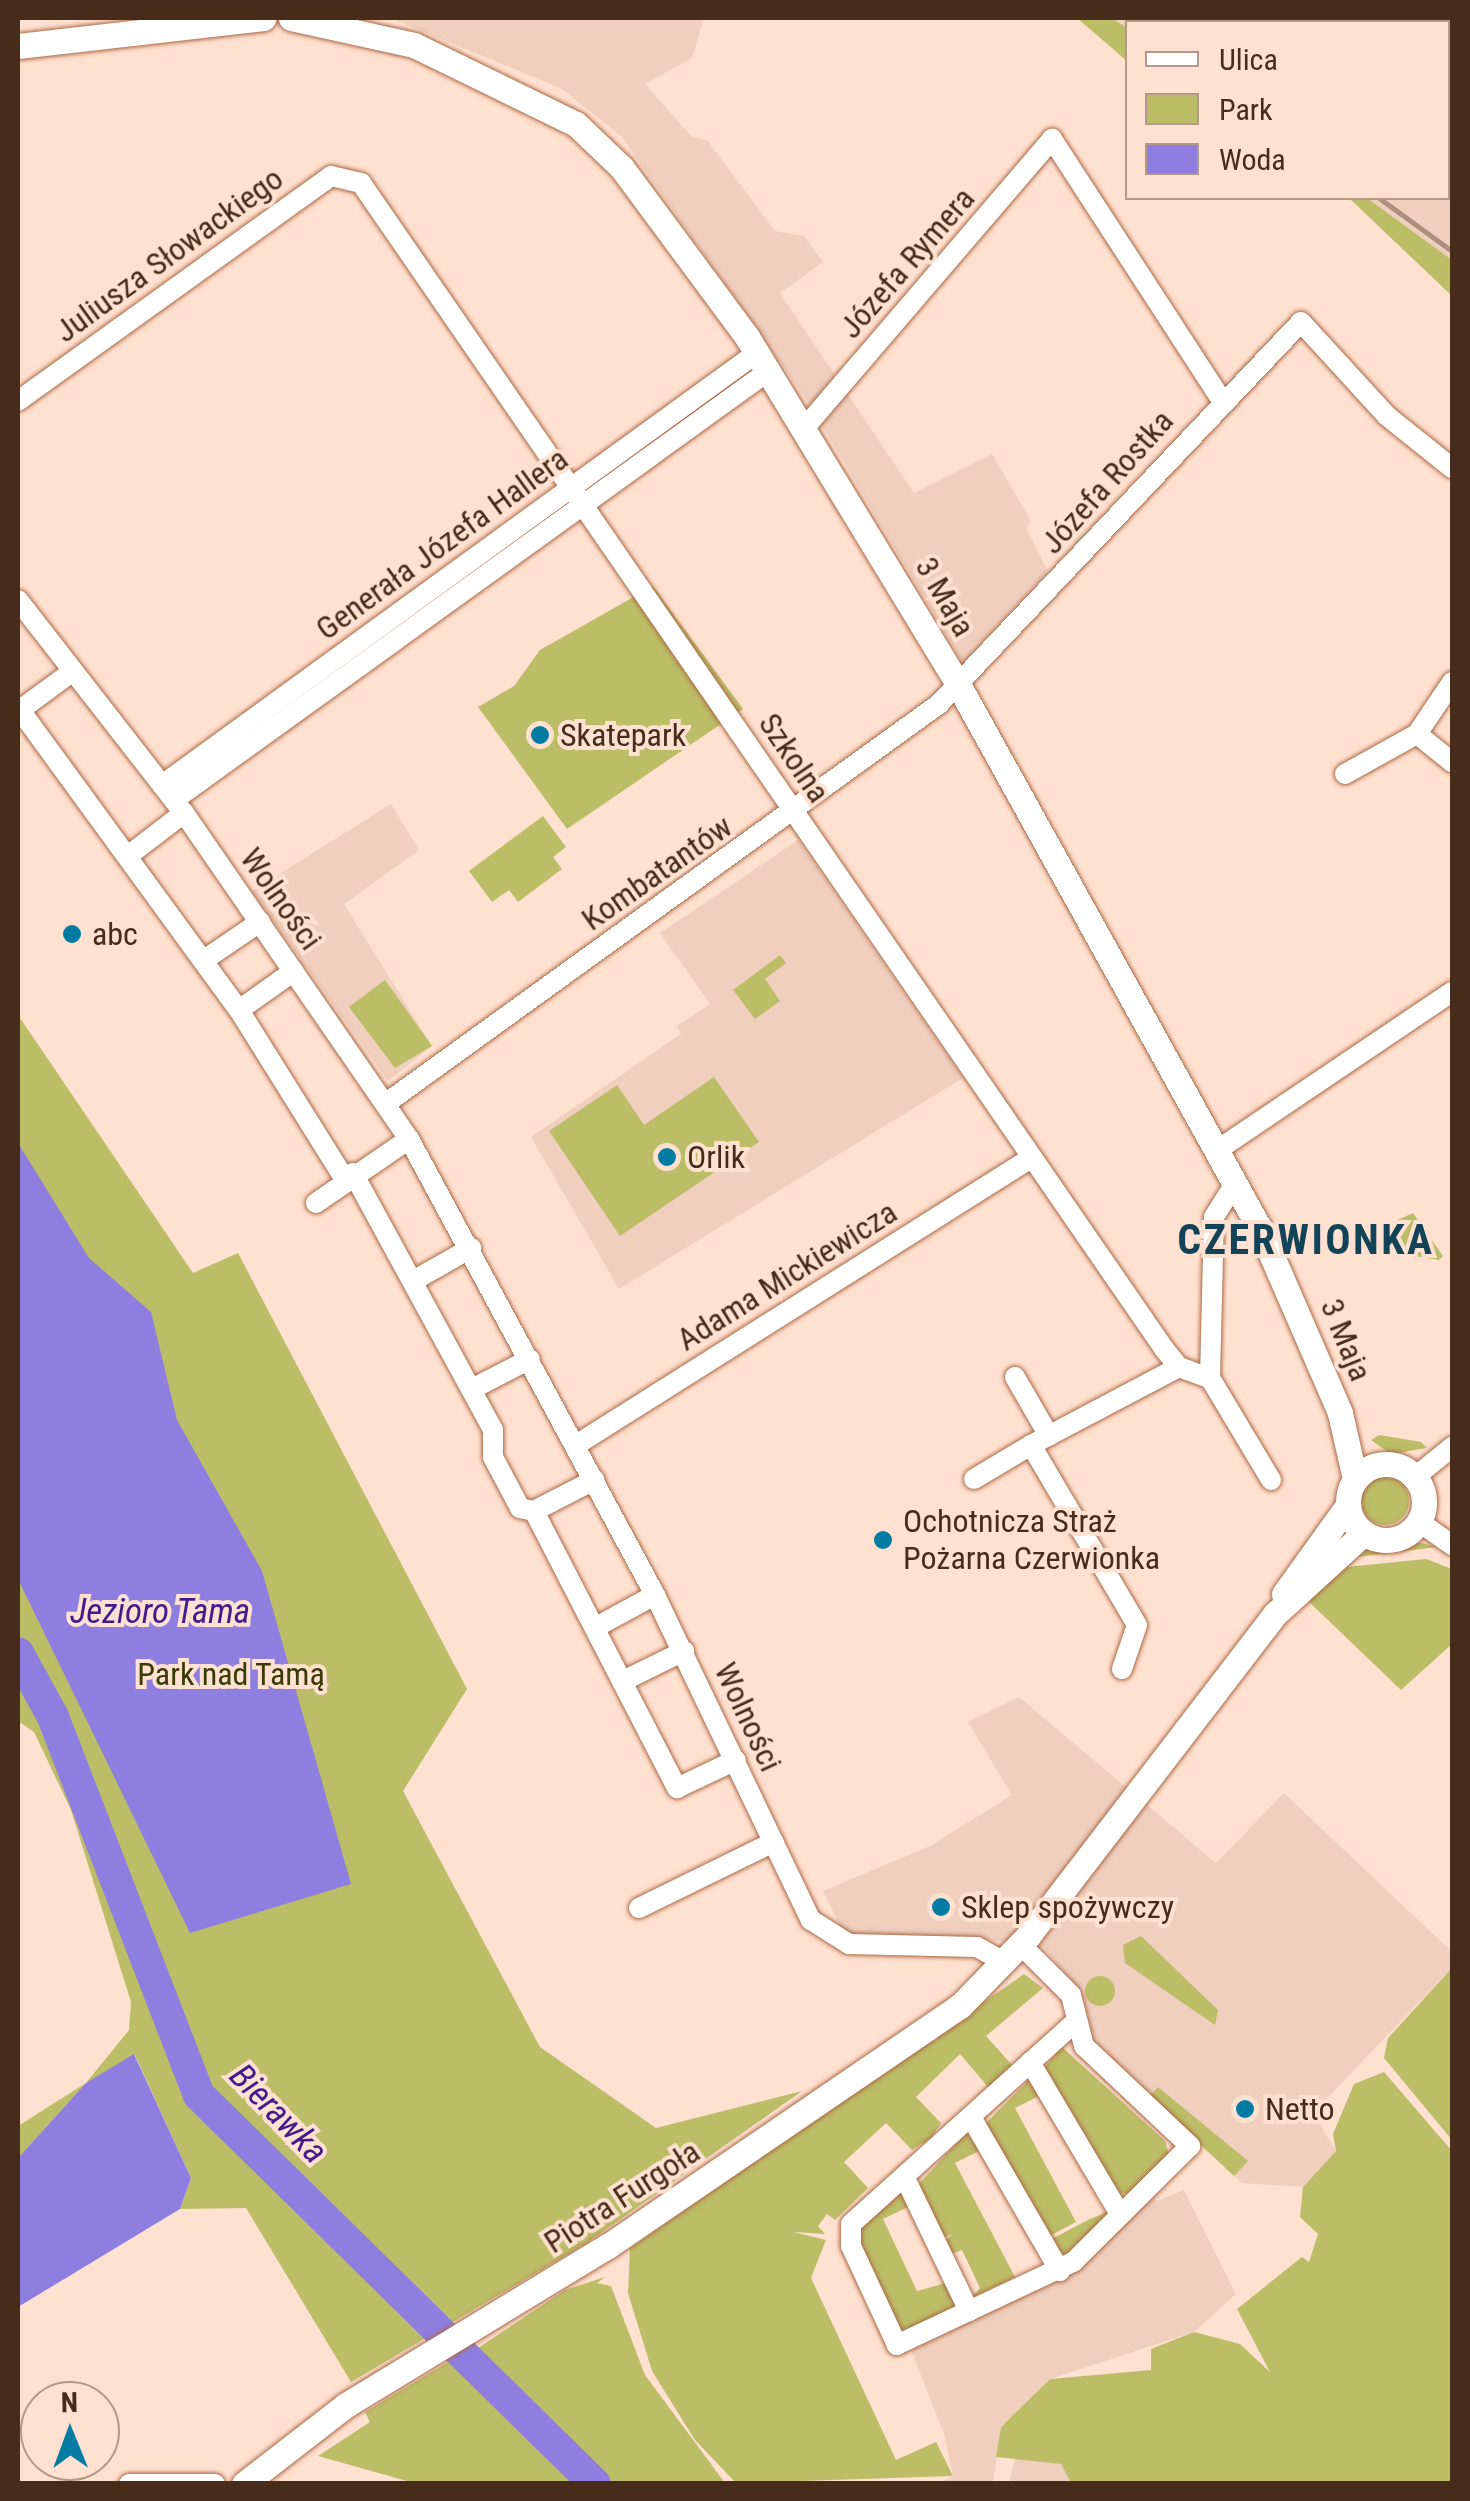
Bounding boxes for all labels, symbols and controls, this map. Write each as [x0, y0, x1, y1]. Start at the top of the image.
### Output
legend [1125, 20, 1450, 200]
text: Ulica [1219, 42, 1278, 77]
text: Park [1219, 92, 1273, 127]
text: Woda [1219, 142, 1286, 177]
street label: Juliusza Słowackiego [47, 159, 291, 351]
street label: Józefa Rymera [831, 180, 983, 346]
street label: Józefa Rostka [1033, 402, 1181, 562]
street label: Generała Józefa Hallera [309, 440, 575, 648]
street label: 3 Maja [907, 551, 983, 643]
street label: Szkolna [750, 706, 838, 810]
place label: Skatepark [560, 716, 686, 754]
marker: Skatepark [529, 724, 551, 746]
street label: Kombatantów [574, 807, 740, 939]
street label: Wolności [232, 841, 330, 957]
place label: abc [92, 915, 138, 953]
marker: abc [61, 923, 83, 945]
place label: Orlik [687, 1138, 745, 1176]
marker: Orlik [656, 1146, 678, 1168]
street label: Adama Mickiewicza [670, 1193, 904, 1359]
district label: CZERWIONKA [1177, 1215, 1435, 1265]
street label: 3 Maja [1312, 1293, 1380, 1387]
place label: Ochotnicza Straż Pożarna Czerwionka [903, 1503, 1160, 1578]
marker: Ochotnicza Straż Pożarna Czerwionka [872, 1529, 894, 1551]
water label: Jezioro Tama [70, 1591, 250, 1633]
park label: Park nad Tamą [137, 1655, 325, 1693]
street label: Wolności [706, 1657, 790, 1777]
place label: Sklep spożywczy [961, 1888, 1174, 1926]
marker: Sklep spożywczy [930, 1896, 952, 1918]
water label: Bierawka [221, 2056, 335, 2172]
place label: Netto [1265, 2090, 1335, 2128]
marker: Netto [1234, 2098, 1256, 2120]
street label: Piotra Furgoła [537, 2133, 707, 2261]
north arrow [20, 2381, 120, 2481]
text: N [61, 2386, 78, 2419]

